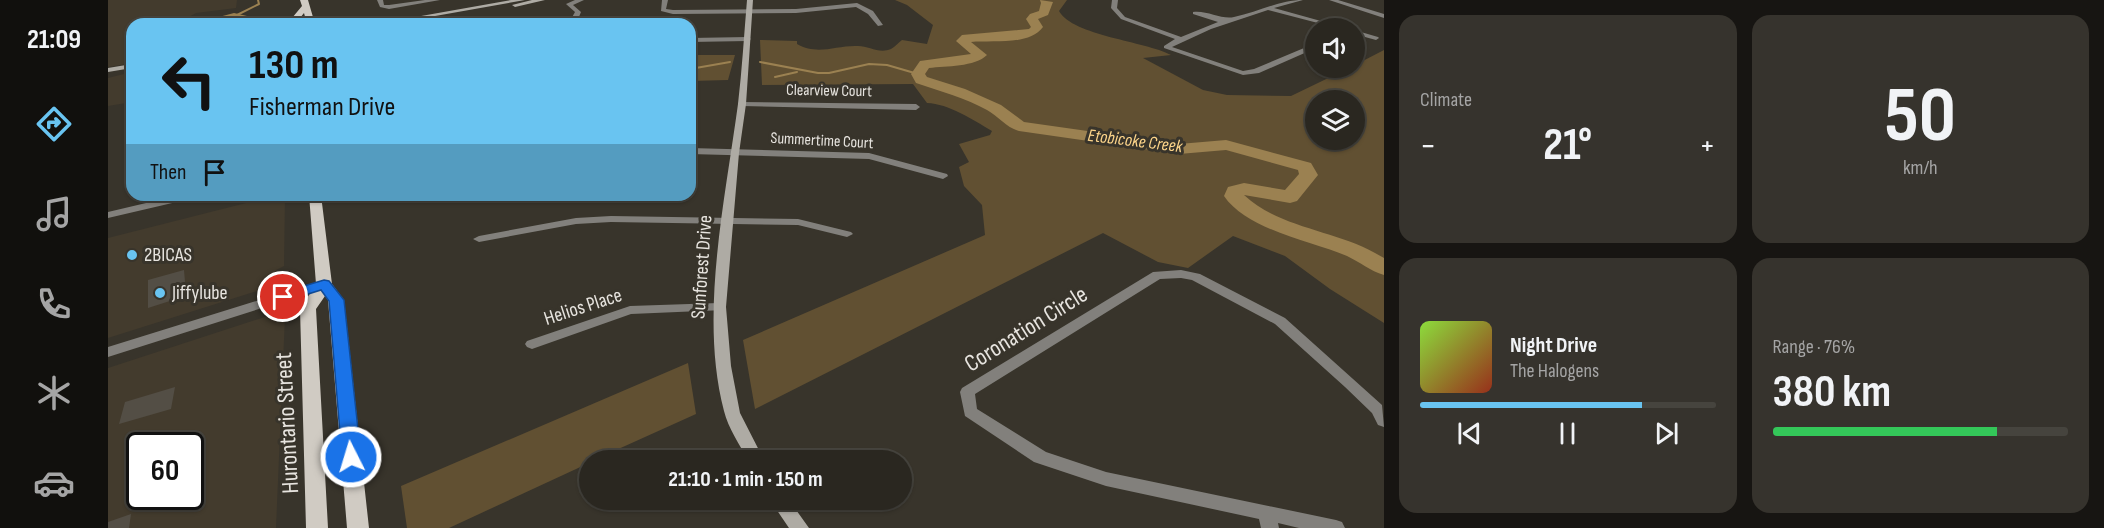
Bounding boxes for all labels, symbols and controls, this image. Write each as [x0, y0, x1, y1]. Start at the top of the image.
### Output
map controls [1305, 18, 1365, 150]
button: sound [1305, 18, 1365, 78]
text: 21:09 [27, 24, 81, 56]
text: 130 m [249, 40, 339, 91]
icon: left [150, 42, 228, 120]
text: 50 [1885, 70, 1956, 163]
street label: Clearview Court [786, 81, 872, 101]
text: Climate [1420, 88, 1472, 112]
button: layers [1305, 90, 1365, 150]
text: Fisherman Drive [249, 91, 395, 123]
icon: directions [33, 103, 75, 145]
text: 21° [1543, 118, 1592, 173]
water label: Etobicoke Creek [1087, 125, 1185, 157]
text: − [1420, 126, 1436, 166]
text: + [1699, 126, 1716, 166]
street label: Summertime Court [770, 129, 874, 153]
icon: arrive [198, 156, 231, 189]
text: km/h [1903, 156, 1938, 180]
text: Then [150, 159, 186, 186]
icon: music [33, 193, 75, 235]
street label: Sunforest Drive [686, 214, 718, 320]
place label: 2BICAS [144, 243, 192, 267]
marker: 2BICAS [125, 248, 139, 262]
pin [257, 271, 308, 322]
icon: arrive [266, 280, 299, 313]
street label: Coronation Circle [959, 280, 1093, 378]
place label: Jiffylube [171, 281, 228, 305]
icon: phone [33, 283, 75, 325]
street label: Helios Place [541, 283, 625, 331]
marker: Jiffylube [153, 286, 167, 300]
text: Night Drive [1510, 332, 1597, 359]
text: Range · 76% [1773, 335, 1855, 359]
street label: Hurontario Street [269, 352, 305, 494]
text: The Halogens [1510, 359, 1599, 383]
text: 380 km [1773, 365, 1891, 420]
icon: climate [33, 372, 75, 414]
icon: previous [1453, 417, 1486, 450]
icon: pause [1551, 417, 1584, 450]
icon: next [1650, 417, 1683, 450]
position arrow [319, 425, 383, 489]
speed limit sign: 60 [126, 432, 204, 510]
icon: car [33, 462, 75, 504]
text: 21:10 · 1 min · 150 m [668, 466, 823, 493]

